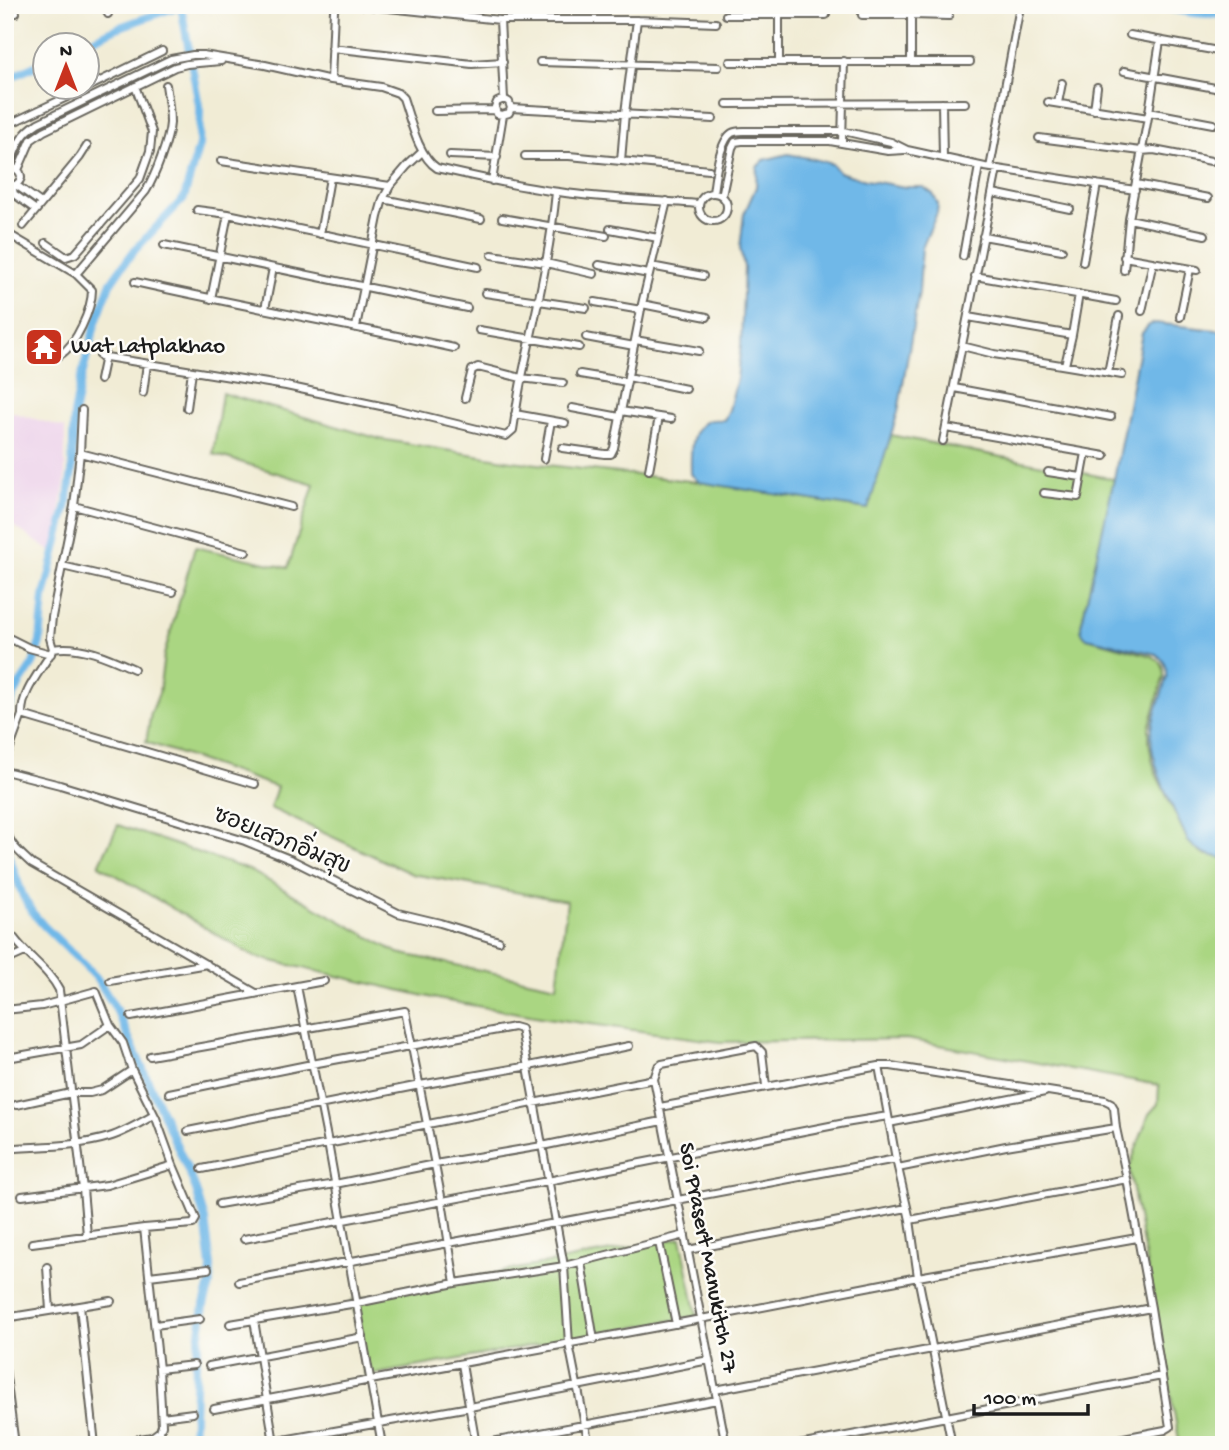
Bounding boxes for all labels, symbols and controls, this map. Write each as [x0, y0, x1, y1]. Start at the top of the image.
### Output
north arrow [32, 32, 102, 102]
text: N [60, 41, 72, 64]
temple icon: Wat Latplakhao [23, 326, 65, 368]
place label: Wat Latplakhao [71, 334, 225, 361]
street label: ซอยเสวกอิ่มสุข [208, 792, 358, 883]
street label: Soi Prasert Manukitch 27 [671, 1141, 743, 1376]
scale bar [974, 1373, 1087, 1417]
text: 100 m [983, 1388, 1036, 1413]

